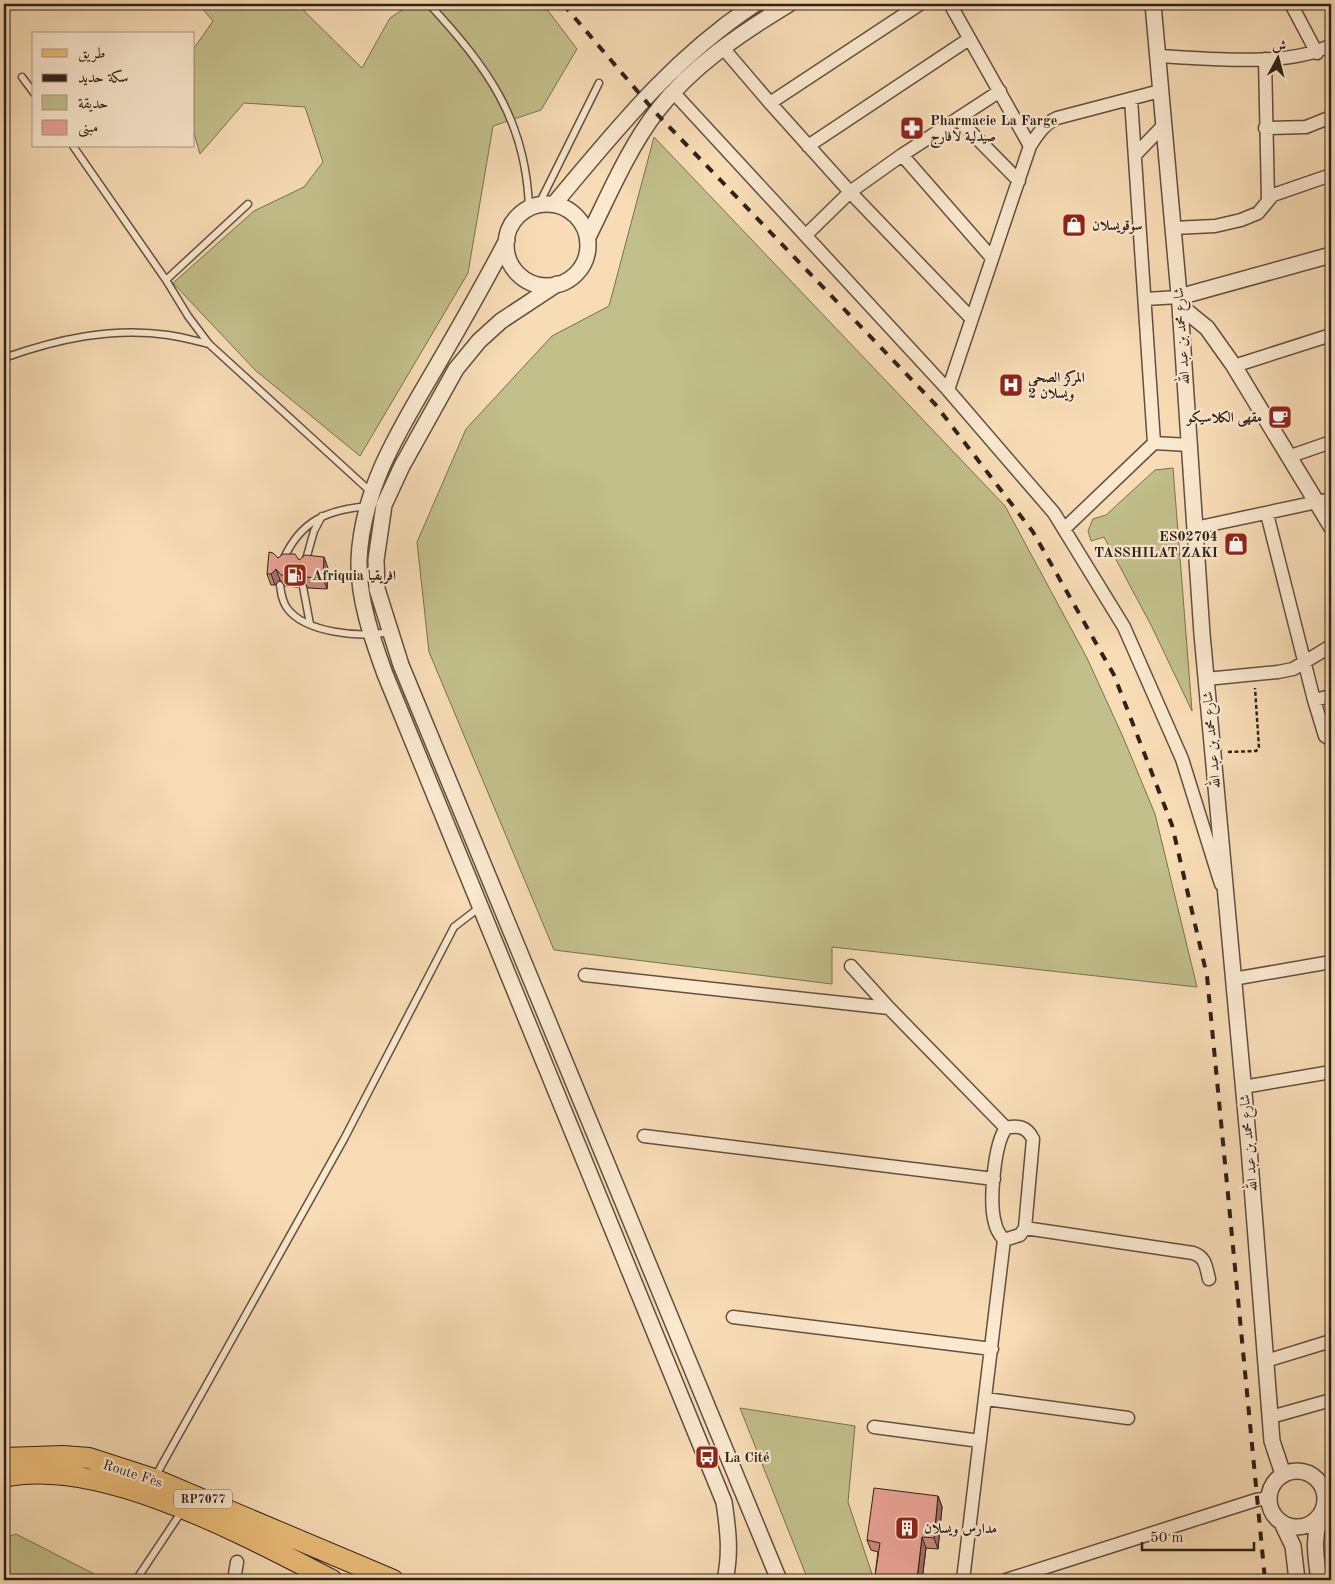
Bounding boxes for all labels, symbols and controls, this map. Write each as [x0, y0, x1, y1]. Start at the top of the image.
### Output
legend [32, 32, 195, 148]
north arrow [1252, 32, 1302, 82]
text: ش [1272, 38, 1287, 54]
text: طريق [78, 47, 105, 63]
text: سكة حديد [78, 69, 129, 86]
text: حديقة [78, 97, 108, 112]
place label: Pharmacie La Farge صيدلية لافارج [930, 114, 1057, 149]
pharmacy icon: Pharmacie La Farge صيدلية لافارج [899, 115, 925, 141]
text: مبنى [78, 121, 98, 138]
shop icon: سوقويسلان [1061, 212, 1087, 238]
place label: سوقويسلان [1092, 219, 1143, 234]
street label: شارع محمد بن عبد الله [1167, 287, 1196, 385]
place label: المركز الصحي ويسلان 2 [1028, 370, 1085, 402]
hospital icon: المركز الصحي ويسلان 2 [998, 372, 1024, 398]
cafe icon: مقهى الكلاسيكو [1267, 404, 1293, 430]
place label: مقهى الكلاسيكو [1185, 410, 1262, 427]
place label: ES02704 TASSHILAT ZAKI [1094, 530, 1218, 560]
shop icon: ES02704 TASSHILAT ZAKI [1223, 531, 1249, 557]
fuel station icon: Afriquia افريقيا [282, 562, 308, 588]
place label: Afriquia افريقيا [312, 569, 396, 585]
street label: شارع محمد بن عبد الله [1196, 690, 1227, 789]
street label: شارع محمد بن عبد الله [1233, 1093, 1264, 1192]
bus stop icon: La Cité [694, 1444, 720, 1470]
place label: La Cité [724, 1451, 770, 1465]
street label: Route Fès [101, 1458, 164, 1490]
road number: RP7077 [174, 1490, 232, 1508]
building icon: مدارس ويسلان [894, 1515, 920, 1541]
scale bar [1142, 1519, 1255, 1551]
place label: مدارس ويسلان [924, 1522, 997, 1537]
text: 50 m [1150, 1531, 1184, 1546]

